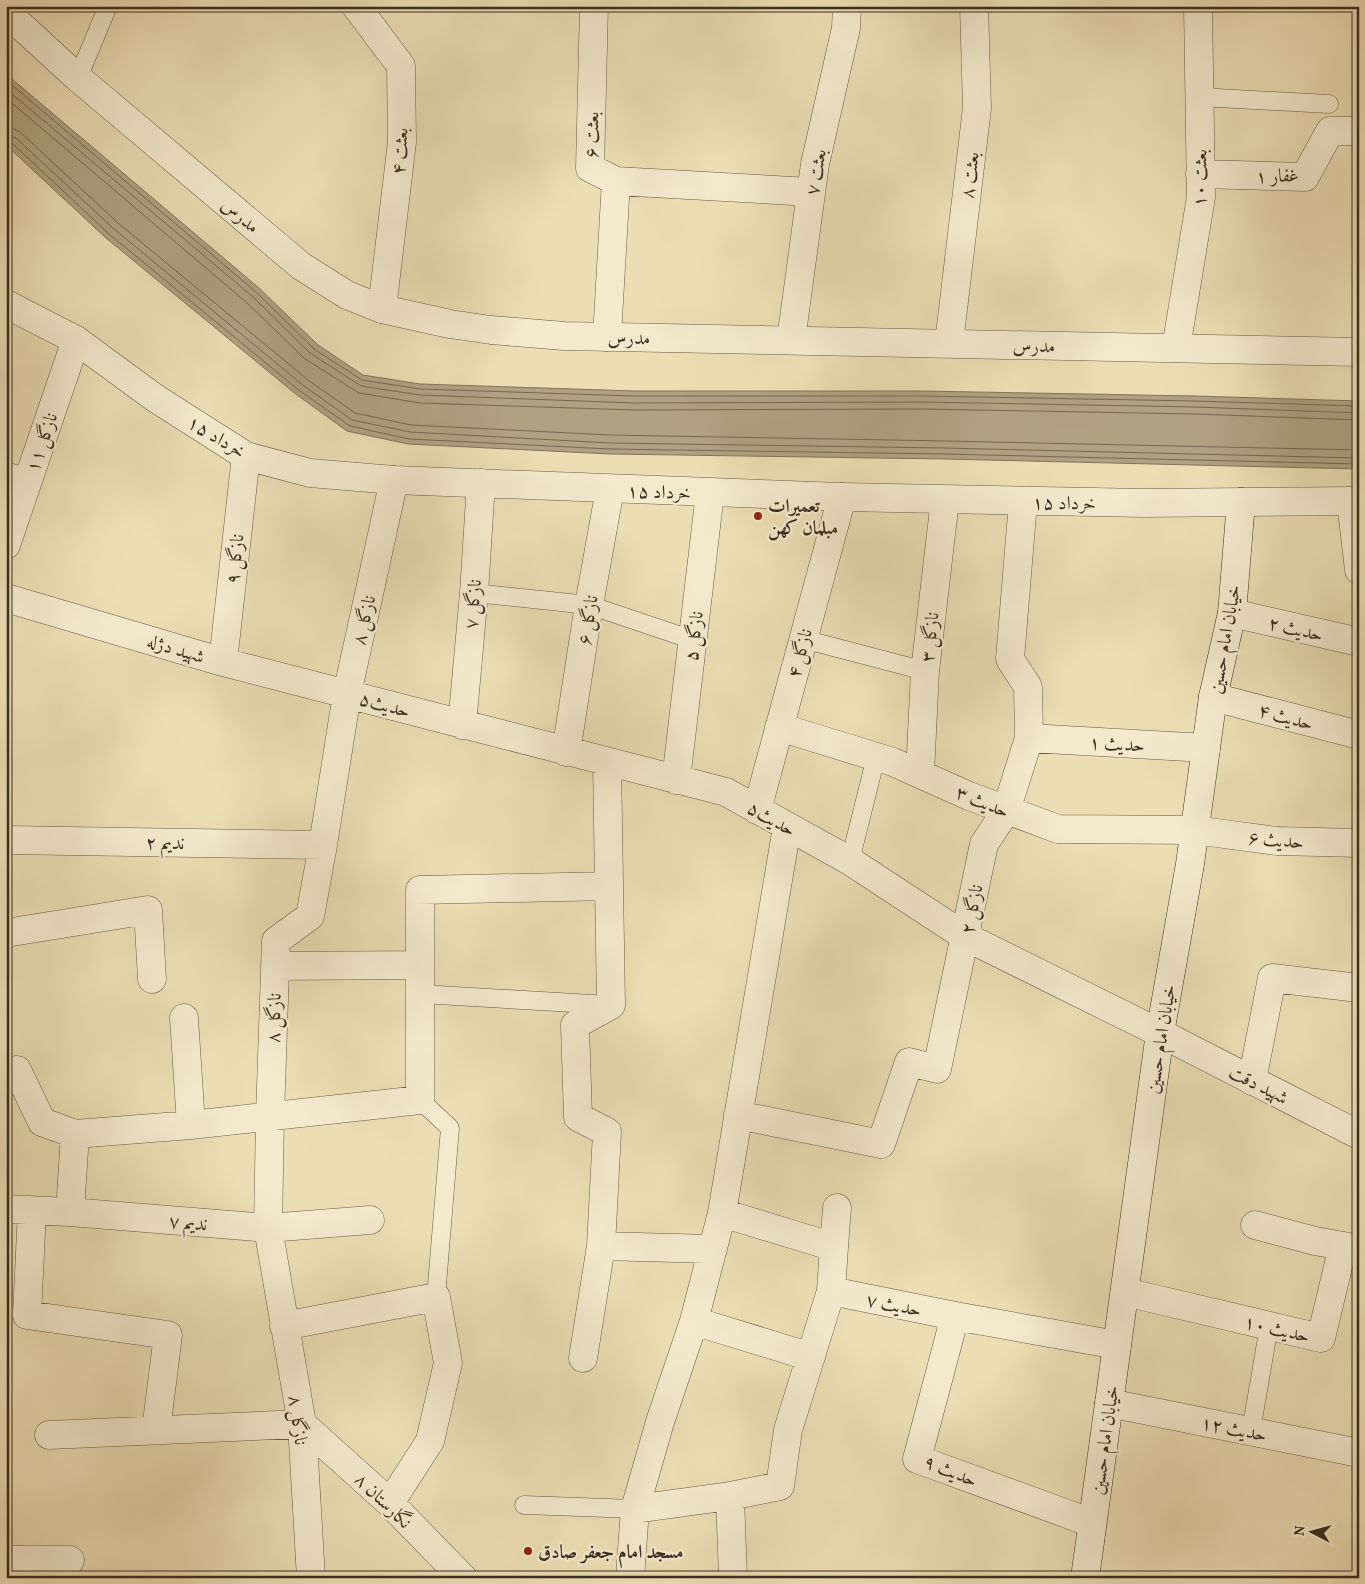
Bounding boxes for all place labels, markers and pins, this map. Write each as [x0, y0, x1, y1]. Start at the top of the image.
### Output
place label: تعمیرات مبلمان کهن [768, 494, 838, 542]
marker: تعمیرات مبلمان کهن [752, 510, 764, 522]
place label: مسجد امام جعفر صادق [538, 1540, 683, 1569]
marker: مسجد امام جعفر صادق [522, 1545, 534, 1557]

